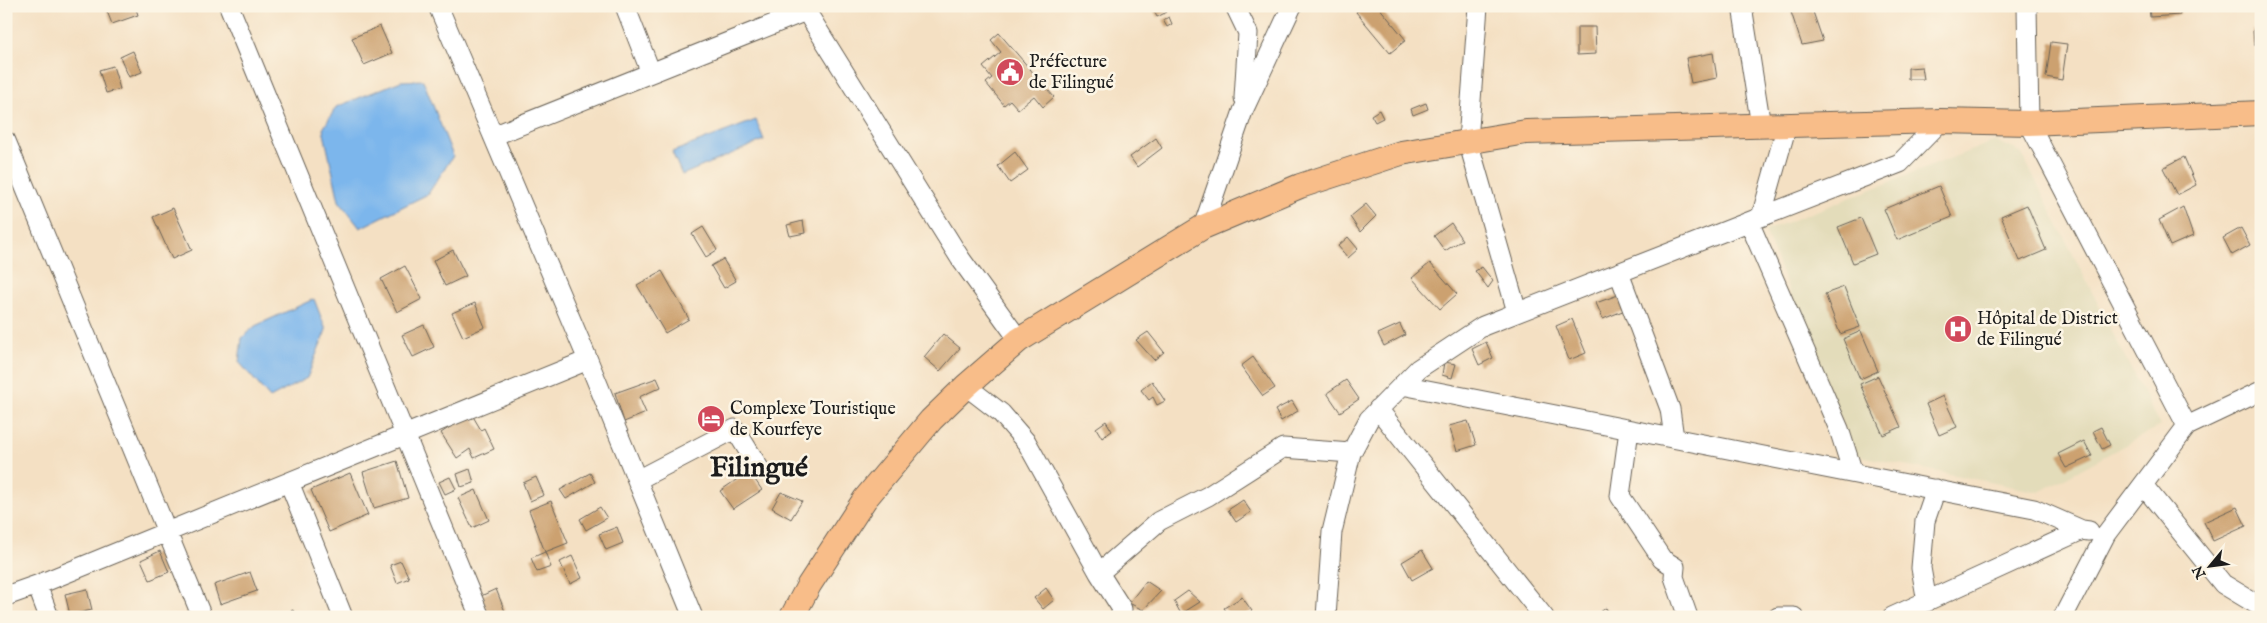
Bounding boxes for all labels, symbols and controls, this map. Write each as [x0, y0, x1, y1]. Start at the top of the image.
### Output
place label: Préfecture de Filingué [1029, 51, 1114, 95]
public building icon: Préfecture de Filingué [995, 57, 1025, 87]
place label: Hôpital de District de Filingué [1977, 308, 2118, 352]
hospital icon: Hôpital de District de Filingué [1943, 314, 1973, 344]
place label: Complexe Touristique de Kourfeye [730, 398, 896, 442]
hotel icon: Complexe Touristique de Kourfeye [696, 404, 726, 434]
district label: Filingué [710, 451, 808, 486]
north arrow [2184, 540, 2234, 590]
text: N [2189, 562, 2211, 582]

